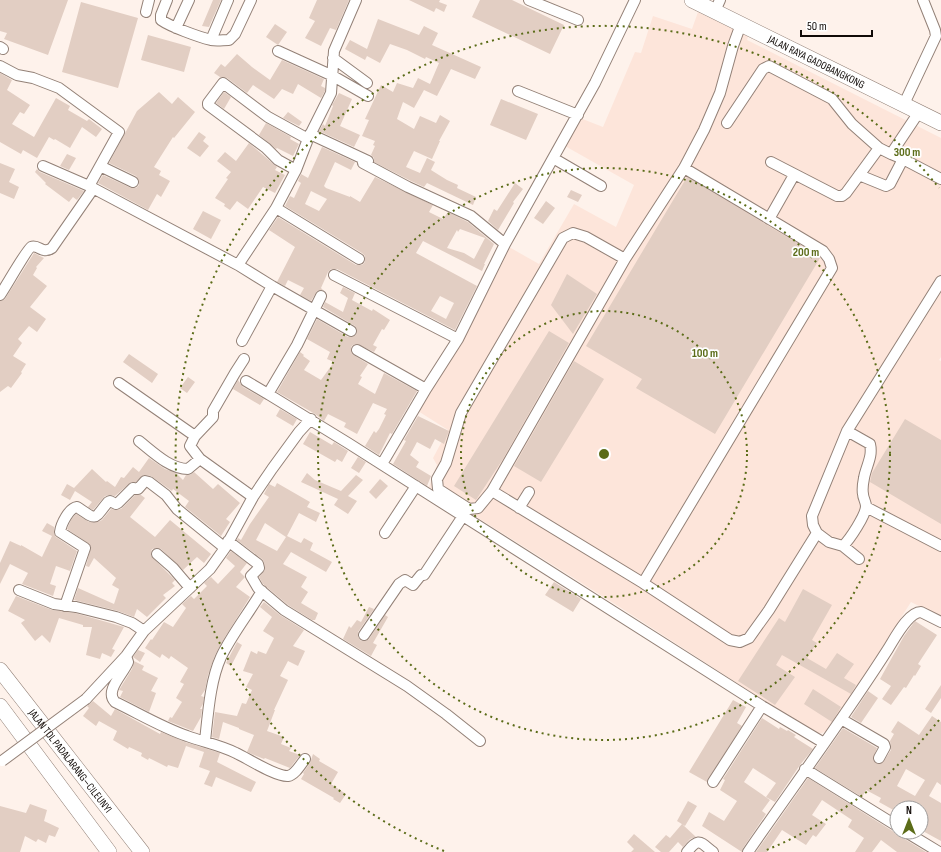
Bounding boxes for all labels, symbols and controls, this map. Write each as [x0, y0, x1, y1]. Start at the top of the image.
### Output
scale bar [801, 12, 872, 38]
text: 50 m [807, 19, 827, 34]
street label: JALAN RAYA GADOBANGKONG [765, 32, 867, 91]
text: 300 m [894, 145, 920, 160]
text: 200 m [793, 245, 819, 260]
text: 100 m [692, 346, 718, 361]
centre of rings [597, 447, 611, 461]
street label: JALAN TOL PADALARANG–CILEUNYI [25, 706, 115, 815]
north arrow [889, 800, 929, 840]
text: N [906, 804, 912, 817]

